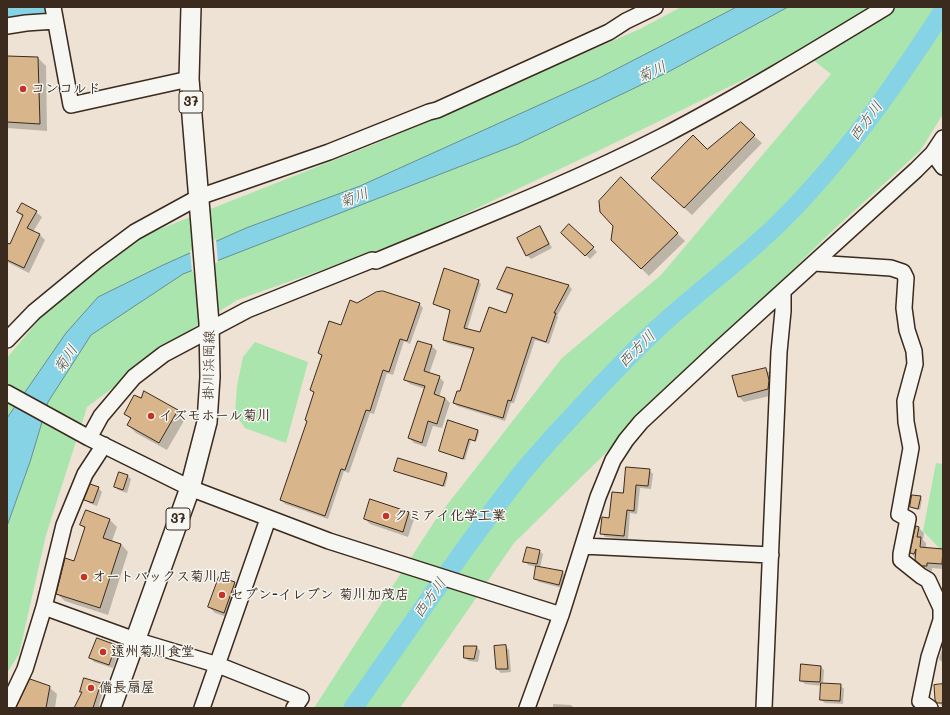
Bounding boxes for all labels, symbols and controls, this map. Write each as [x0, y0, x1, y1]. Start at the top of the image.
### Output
water label: 菊川 [635, 58, 669, 86]
place label: コンコルド [31, 81, 101, 97]
marker: コンコルド [18, 84, 28, 94]
road number: 37 [179, 91, 203, 113]
water label: 西方川 [845, 98, 887, 144]
water label: 菊川 [337, 184, 371, 212]
water label: 西方川 [615, 327, 659, 371]
street label: 掛川浜岡線 [200, 330, 218, 400]
water label: 菊川 [50, 342, 82, 376]
place label: イズモホール菊川 [159, 408, 271, 424]
marker: イズモホール菊川 [146, 411, 156, 421]
road number: 37 [166, 508, 190, 530]
place label: クミアイ化学工業 [394, 508, 506, 524]
marker: クミアイ化学工業 [381, 511, 391, 521]
place label: オートバックス菊川店 [92, 569, 232, 585]
marker: オートバックス菊川店 [79, 572, 89, 582]
water label: 西方川 [410, 574, 450, 622]
place label: セブン-イレブン 菊川加茂店 [230, 587, 409, 603]
marker: セブン-イレブン 菊川加茂店 [217, 590, 227, 600]
place label: 遠州菊川食堂 [111, 644, 195, 660]
marker: 遠州菊川食堂 [98, 647, 108, 657]
place label: 備長扇屋 [99, 680, 155, 696]
marker: 備長扇屋 [86, 683, 96, 693]

